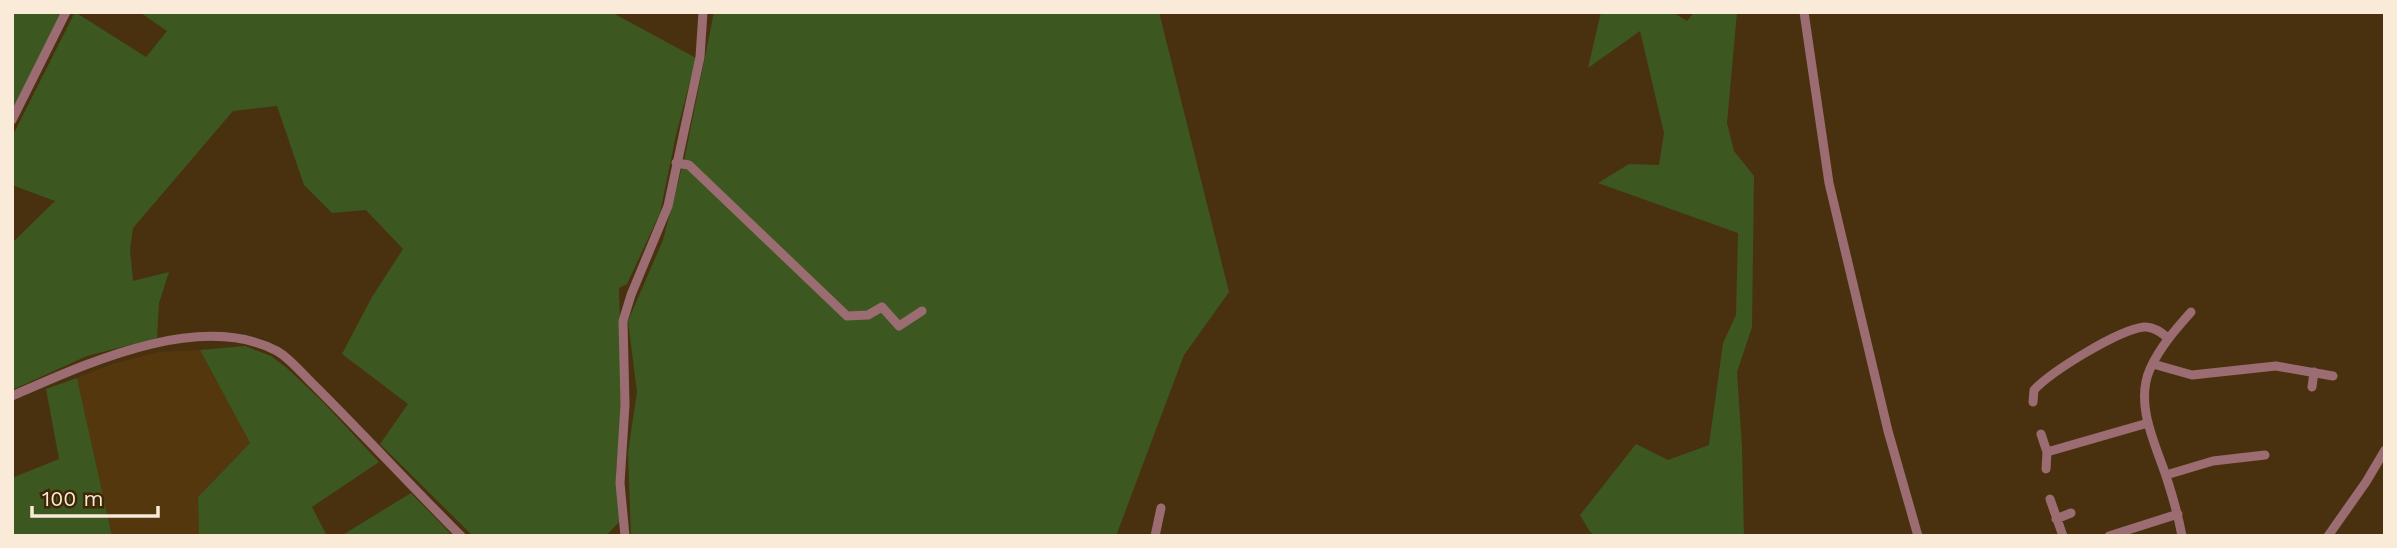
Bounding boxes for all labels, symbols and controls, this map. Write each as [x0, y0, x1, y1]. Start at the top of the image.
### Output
scale bar [32, 475, 158, 518]
text: 100 m [42, 486, 104, 511]

